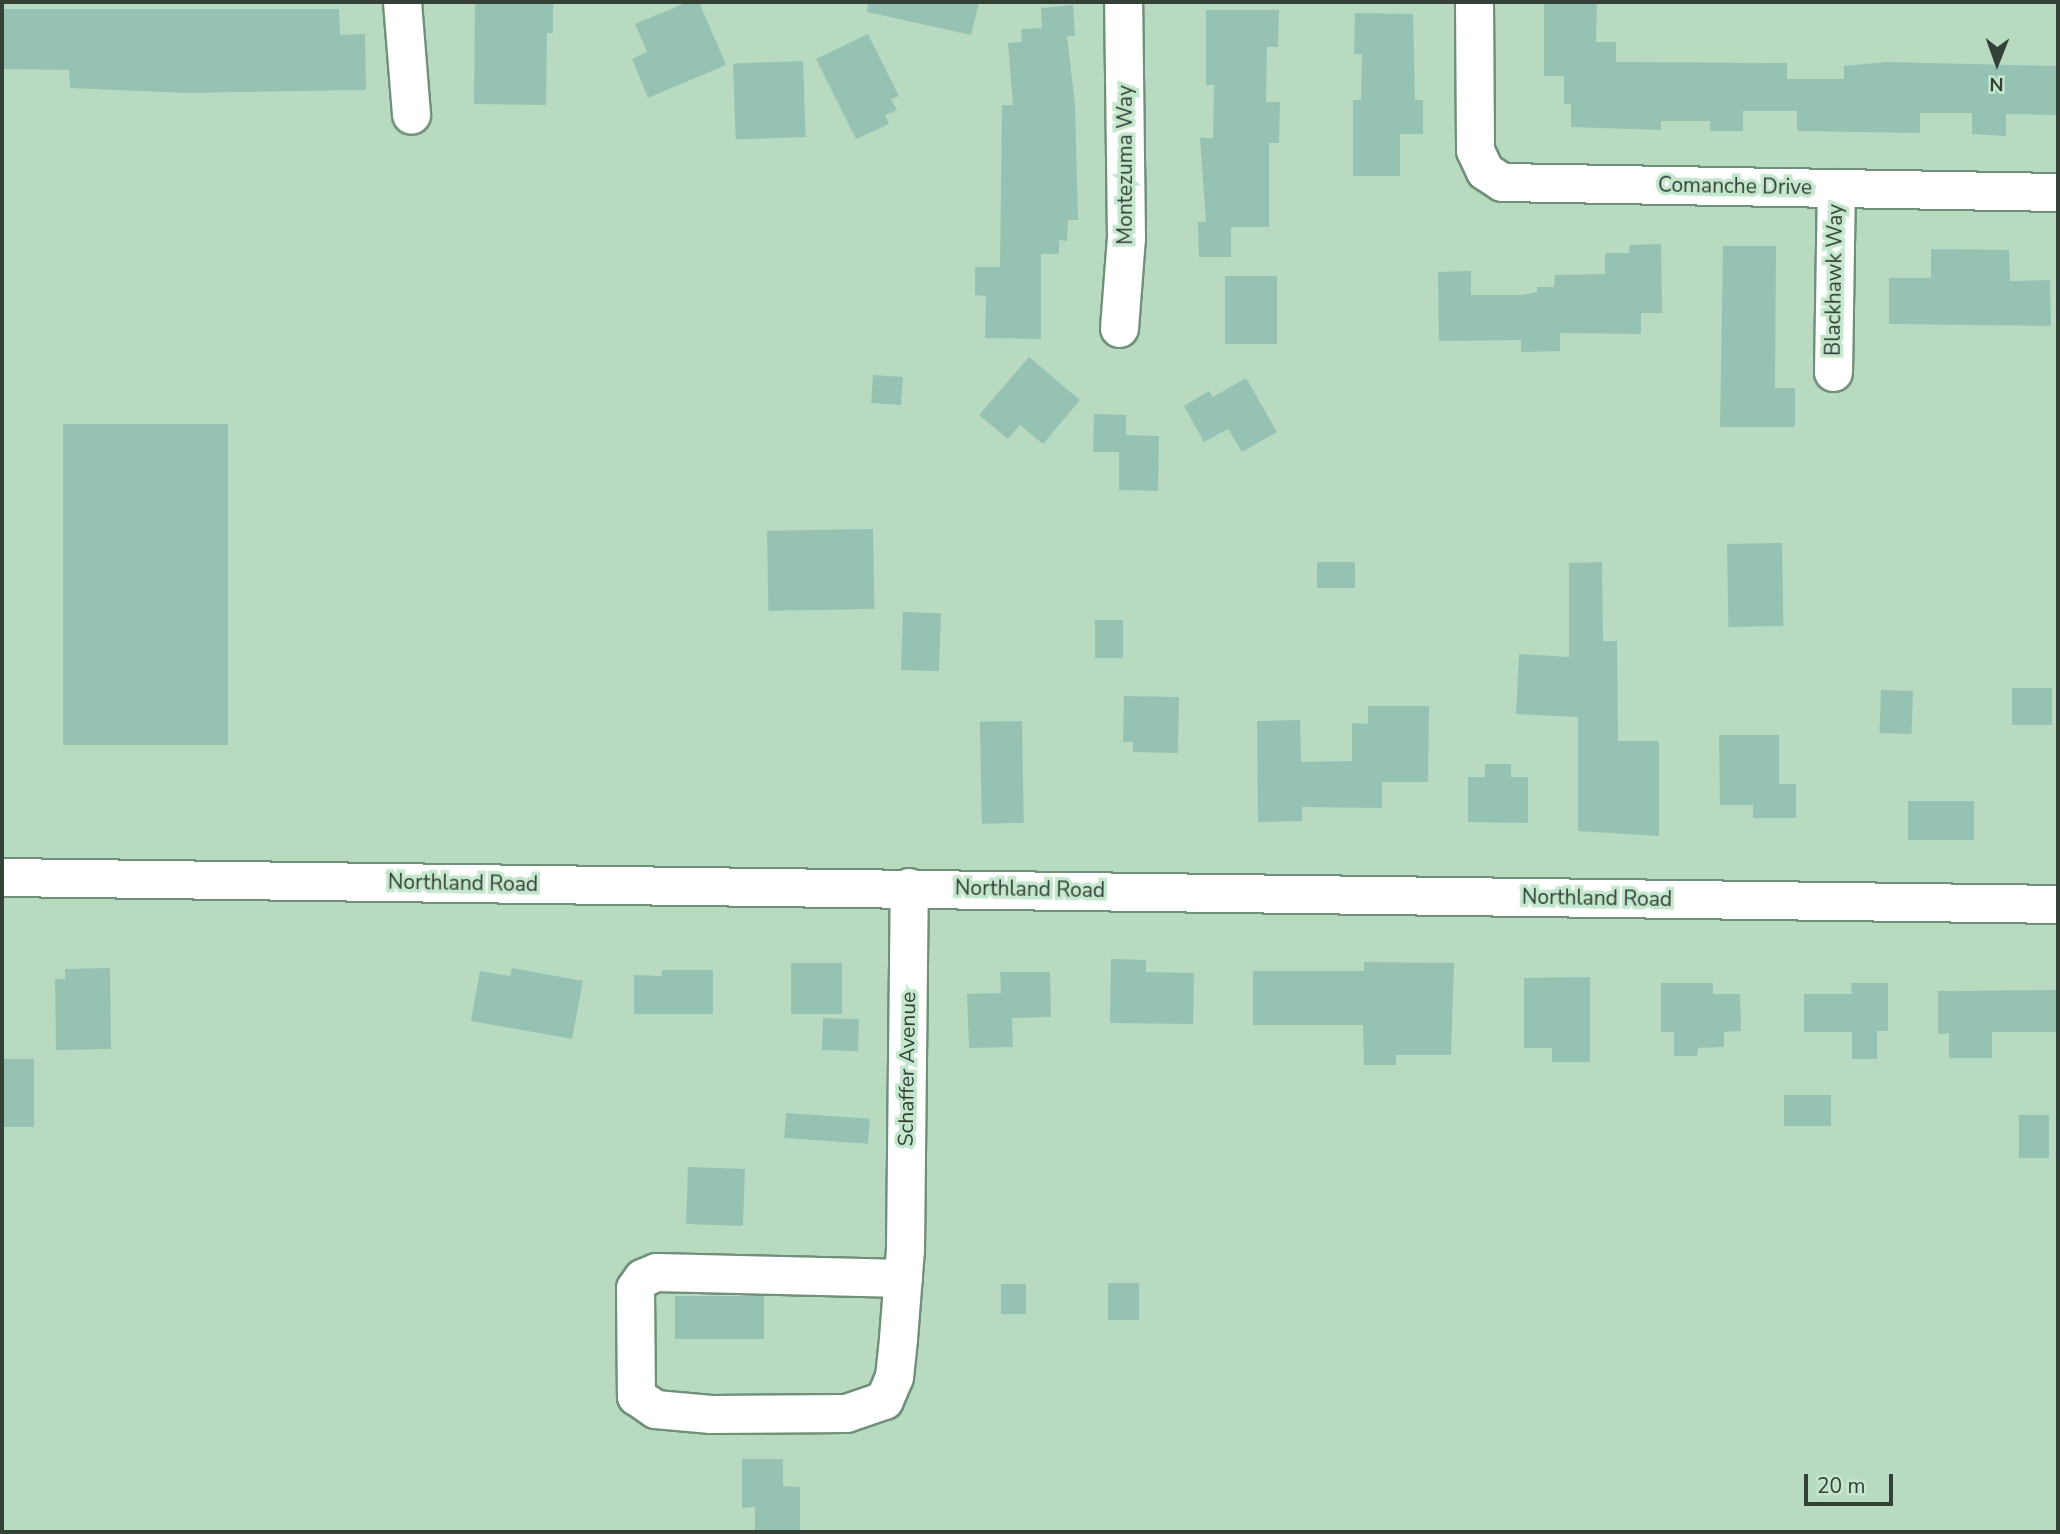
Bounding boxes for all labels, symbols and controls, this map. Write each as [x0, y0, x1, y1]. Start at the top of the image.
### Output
north arrow [1962, 28, 2032, 98]
text: N [1989, 71, 2004, 97]
street label: Montezuma Way [1112, 85, 1138, 245]
street label: Comanche Drive [1658, 172, 1812, 200]
street label: Blackhawk Way [1820, 204, 1848, 356]
street label: Northland Road [388, 869, 538, 897]
street label: Northland Road [955, 875, 1105, 903]
street label: Northland Road [1522, 884, 1672, 912]
street label: Schaffer Avenue [893, 991, 921, 1147]
scale bar [1808, 1460, 1897, 1504]
text: 20 m [1817, 1472, 1866, 1500]

